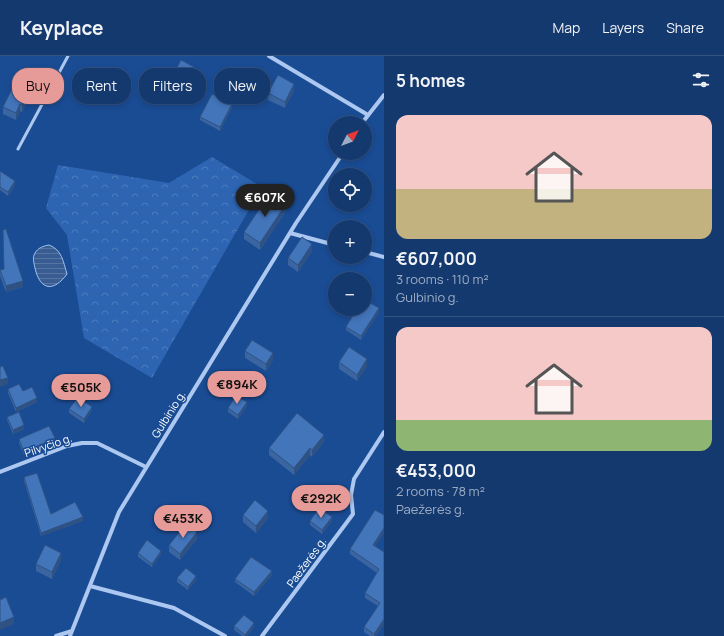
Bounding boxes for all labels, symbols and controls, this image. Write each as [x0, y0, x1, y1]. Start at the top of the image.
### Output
text: Keyplace [20, 15, 103, 41]
text: Map [552, 18, 580, 37]
text: Layers [602, 18, 644, 37]
text: Share [666, 18, 704, 37]
chip: Buy [12, 68, 64, 104]
chip: Rent [72, 68, 131, 104]
chip: Filters [139, 68, 206, 104]
chip: New [214, 68, 270, 104]
text: 5 homes [396, 69, 465, 92]
icon: filters [690, 69, 712, 91]
north arrow [328, 116, 372, 160]
map controls [328, 116, 372, 316]
icon: home [518, 141, 590, 213]
button: locate [328, 168, 372, 212]
pin: €607K [237, 184, 293, 218]
text: €607K [245, 188, 285, 206]
button: + [328, 220, 372, 264]
text: €607,000 [396, 247, 477, 270]
text: 3 rooms · 110 m² [396, 270, 489, 288]
button: − [328, 272, 372, 316]
text: Gulbinio g. [396, 288, 459, 306]
icon: home [518, 353, 590, 425]
pin: €894K [209, 371, 265, 405]
pin: €505K [53, 374, 109, 408]
text: €894K [216, 375, 258, 393]
text: €505K [60, 378, 102, 396]
street label: Gulbinio g. [148, 388, 188, 440]
street label: Pilvyčio g. [22, 430, 74, 460]
text: €453,000 [396, 459, 476, 482]
text: 2 rooms · 78 m² [396, 482, 485, 500]
pin: €292K [293, 485, 349, 519]
text: €292K [301, 489, 341, 507]
text: Paežerės g. [396, 500, 465, 518]
pin: €453K [155, 505, 211, 539]
text: €453K [163, 509, 203, 527]
street label: Paežerės g. [283, 534, 329, 590]

